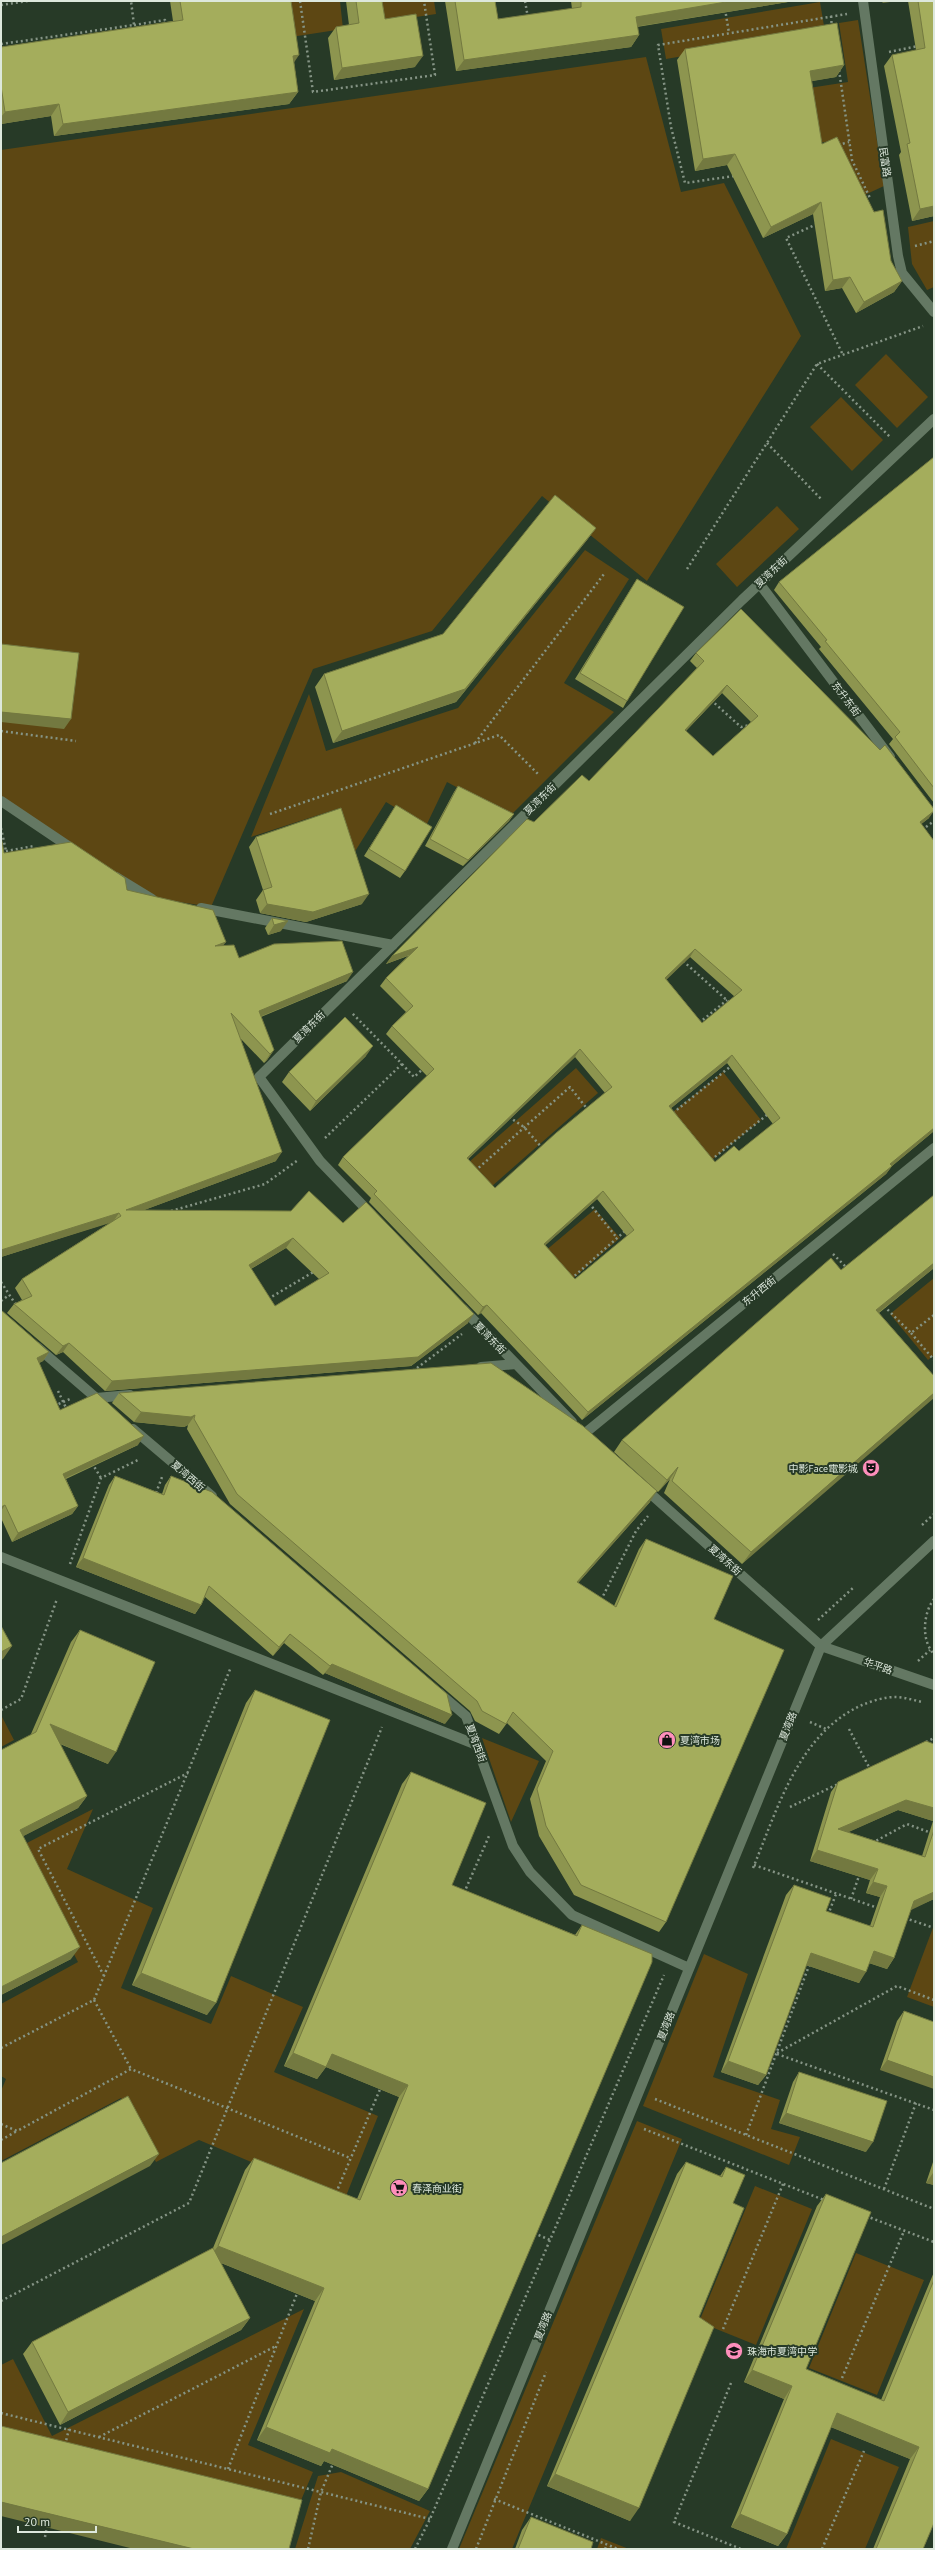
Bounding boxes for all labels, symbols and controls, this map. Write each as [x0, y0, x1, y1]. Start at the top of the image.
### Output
street label: 民富路 [876, 146, 894, 178]
street label: 夏湾东街 [752, 554, 790, 590]
street label: 东升东街 [829, 679, 863, 719]
street label: 夏湾东街 [521, 780, 559, 818]
street label: 夏湾东街 [290, 1008, 328, 1046]
street label: 东升西街 [739, 1273, 779, 1309]
street label: 夏湾东街 [471, 1319, 509, 1357]
street label: 夏湾西街 [169, 1458, 207, 1494]
theatre icon: 中影Face電影城 [861, 1458, 881, 1478]
place label: 中影Face電影城 [789, 1462, 858, 1475]
street label: 夏湾东街 [706, 1542, 744, 1578]
street label: 华平路 [862, 1655, 894, 1677]
street label: 夏湾路 [776, 1710, 800, 1742]
street label: 夏湾西街 [463, 1722, 489, 1764]
shop icon: 夏湾市场 [657, 1730, 677, 1750]
place label: 夏湾市场 [680, 1734, 720, 1747]
street label: 夏湾路 [654, 2010, 678, 2042]
supermarket icon: 春泽商业街 [389, 2178, 409, 2198]
place label: 春泽商业街 [412, 2182, 462, 2195]
street label: 夏湾路 [531, 2310, 555, 2342]
school or university icon: 珠海市夏湾中学 [724, 2341, 744, 2361]
place label: 珠海市夏湾中学 [747, 2345, 817, 2358]
scale bar [18, 2508, 96, 2534]
text: 20 m [24, 2514, 50, 2529]

